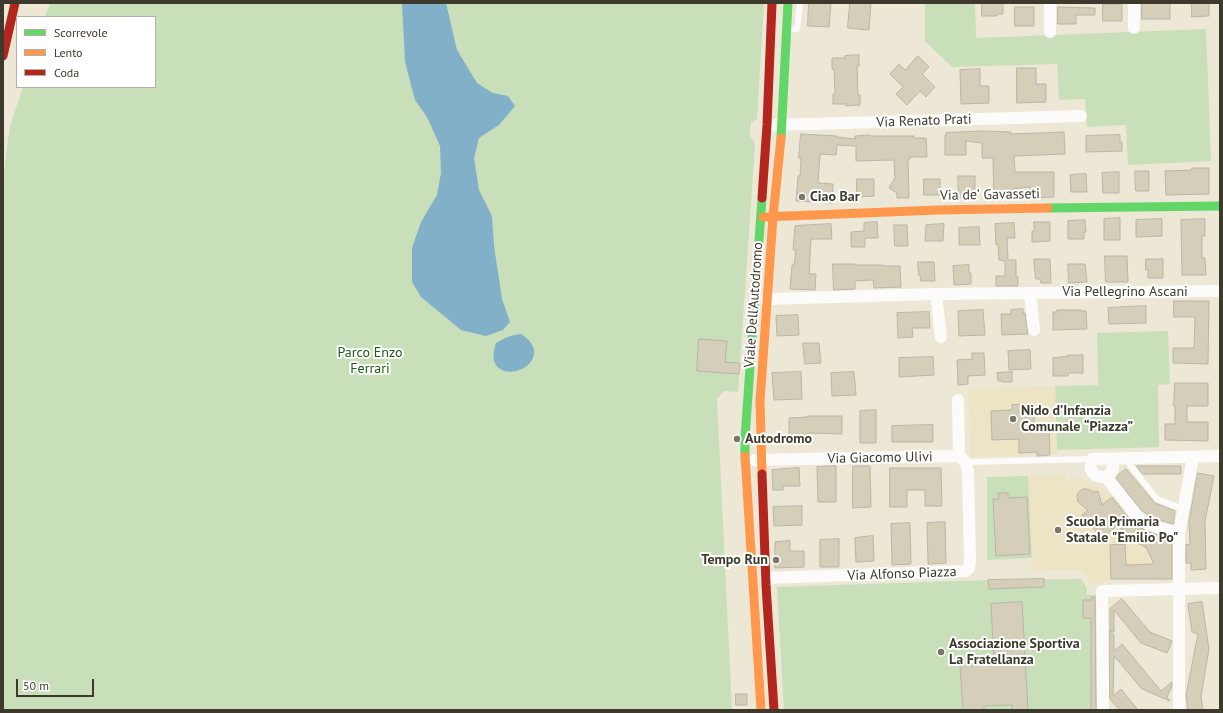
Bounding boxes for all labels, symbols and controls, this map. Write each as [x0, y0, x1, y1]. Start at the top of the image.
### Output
legend [16, 16, 156, 88]
text: Scorrevole [54, 25, 108, 40]
text: Lento [54, 45, 83, 60]
text: Coda [54, 65, 79, 80]
street label: Via Renato Prati [876, 111, 972, 131]
street label: Via de’ Gavasseti [940, 186, 1040, 204]
place label: Ciao Bar [810, 189, 860, 205]
marker: Ciao Bar [797, 192, 807, 202]
street label: Viale Dell'Autodromo [741, 242, 767, 368]
street label: Via Pellegrino Ascani [1062, 284, 1188, 300]
park label: Parco Enzo Ferrari [338, 345, 402, 378]
place label: Nido d’Infanzia Comunale “Piazza” [1021, 403, 1133, 436]
marker: Nido d’Infanzia Comunale “Piazza” [1008, 414, 1018, 424]
place label: Autodromo [745, 431, 812, 447]
marker: Autodromo [732, 434, 742, 444]
street label: Via Giacomo Ulivi [827, 449, 933, 467]
place label: Scuola Primaria Statale "Emilio Po" [1066, 514, 1178, 546]
marker: Scuola Primaria Statale "Emilio Po" [1053, 525, 1063, 535]
place label: Tempo Run [701, 552, 768, 568]
marker: Tempo Run [771, 555, 781, 565]
street label: Via Alfonso Piazza [847, 564, 957, 584]
place label: Associazione Sportiva La Fratellanza [949, 636, 1080, 668]
marker: Associazione Sportiva La Fratellanza [936, 647, 946, 657]
scale bar [18, 671, 96, 697]
text: 50 m [23, 678, 49, 693]

